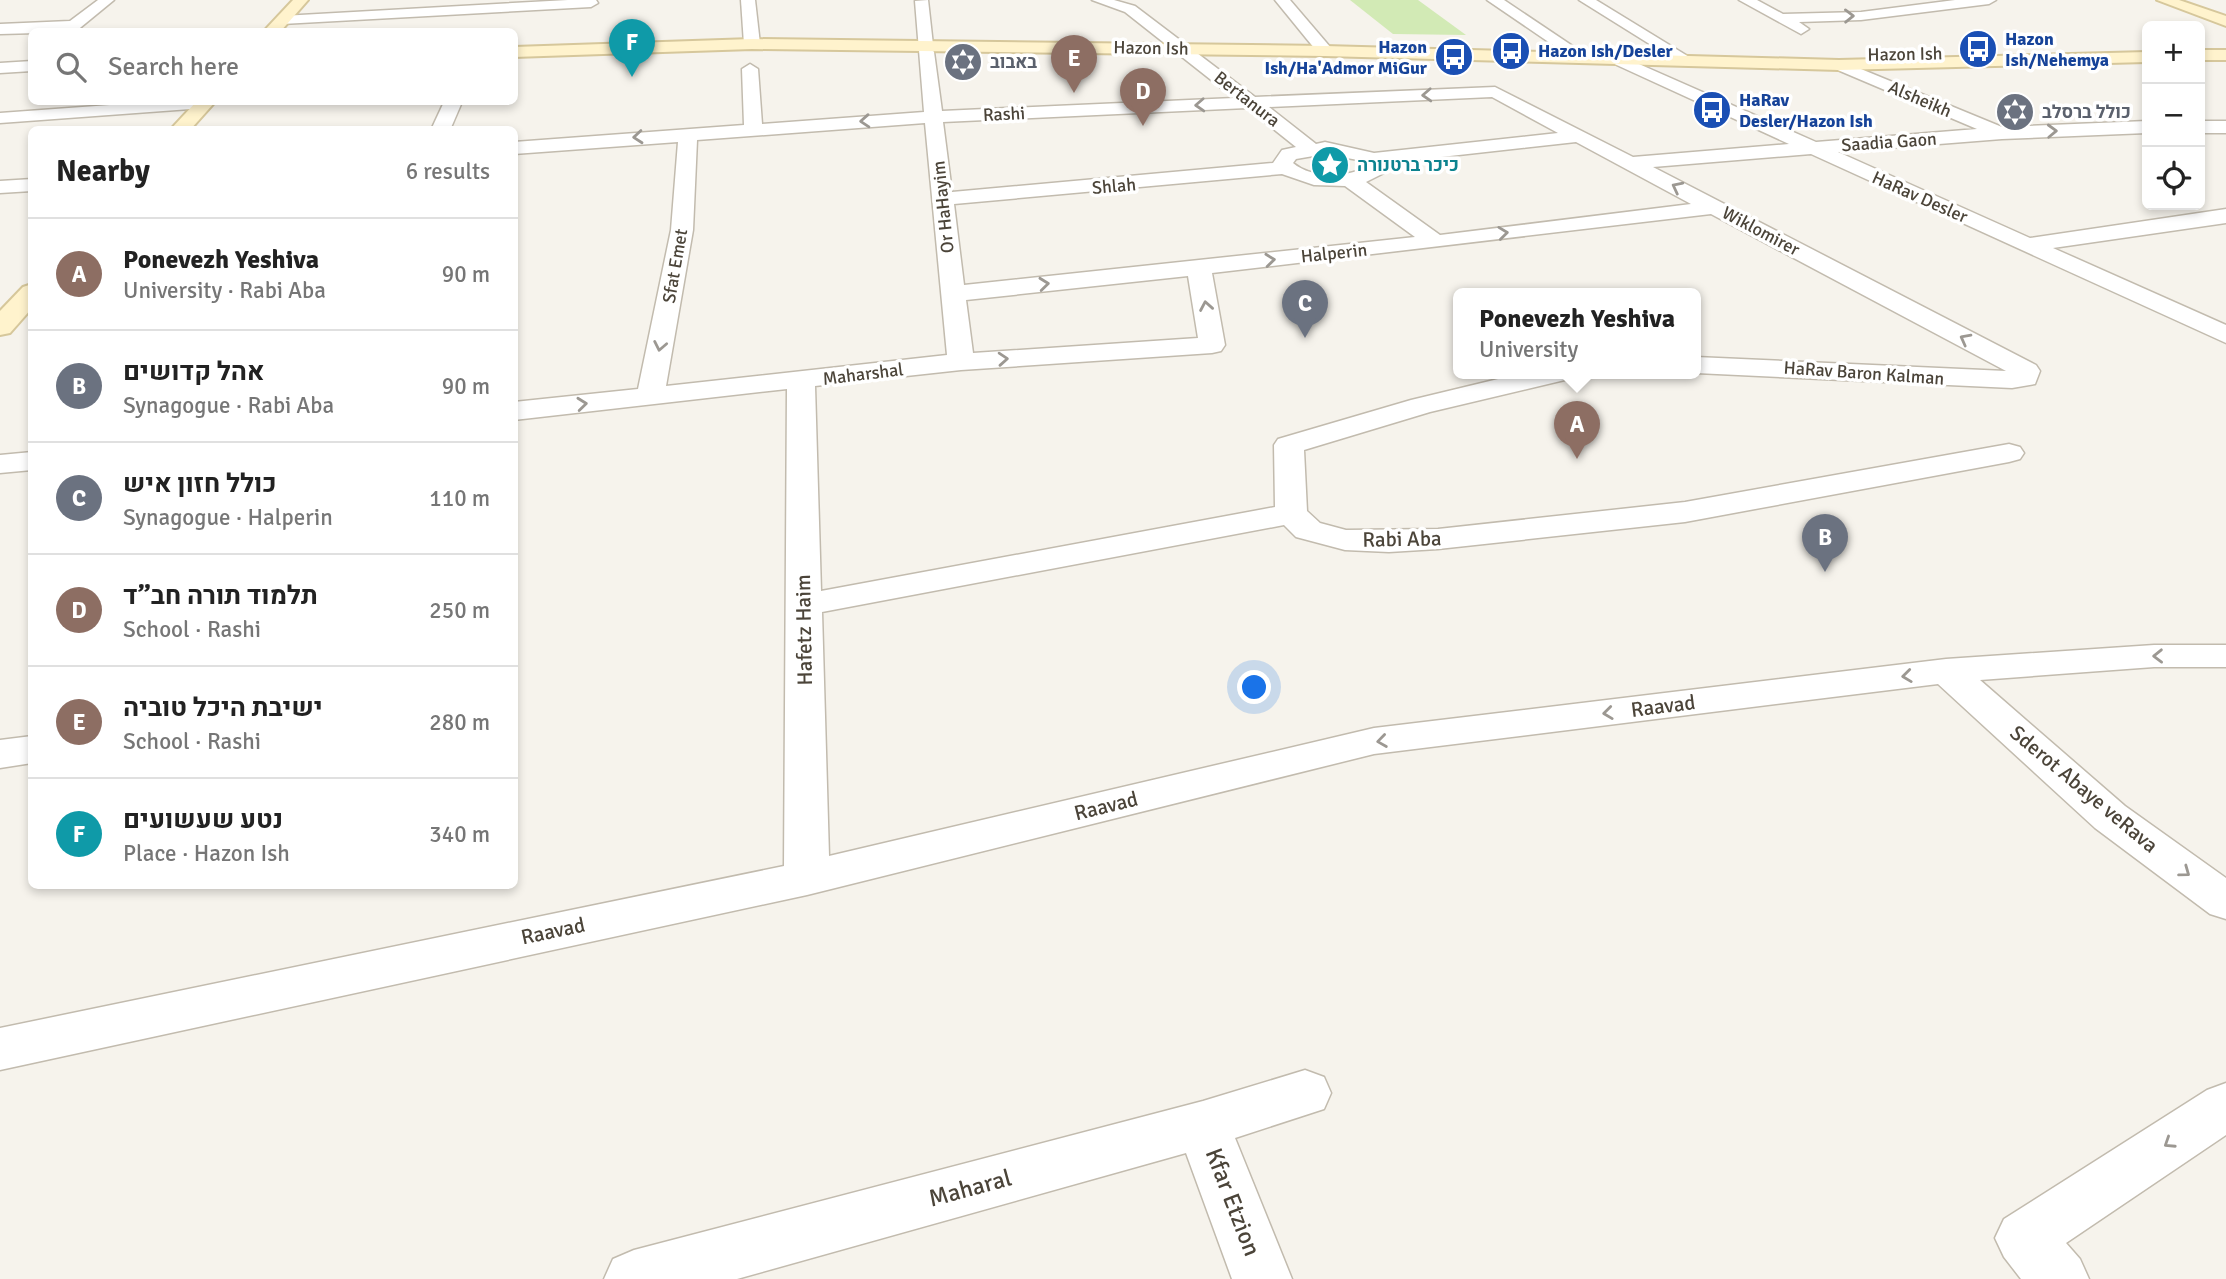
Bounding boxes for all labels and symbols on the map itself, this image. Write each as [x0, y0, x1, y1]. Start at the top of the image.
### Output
one-way arrow [1844, 9, 1855, 24]
pin: F [609, 19, 655, 77]
bus stop icon: Hazon Ish/Nehemya [1957, 28, 1999, 70]
place label: Hazon Ish/Nehemya [2005, 28, 2109, 71]
bus stop icon: Hazon Ish/Desler [1490, 30, 1532, 72]
pin: E [1051, 35, 1097, 93]
street label: Hazon Ish [1113, 36, 1189, 60]
place label: Hazon Ish/Ha'Admor MiGur [1264, 36, 1428, 79]
bus stop icon: Hazon Ish/Ha'Admor MiGur [1433, 36, 1475, 78]
place label: Hazon Ish/Desler [1538, 40, 1674, 62]
synagogue icon: באבוב [942, 41, 984, 83]
street label: Hazon Ish [1867, 42, 1943, 66]
place label: באבוב [990, 51, 1037, 73]
street label: Bertanura [1210, 66, 1284, 132]
pin: D [1120, 68, 1166, 126]
street label: Alsheikh [1885, 76, 1955, 122]
one-way arrow [1421, 87, 1432, 102]
bus stop icon: HaRav Desler/Hazon Ish [1691, 89, 1733, 131]
place label: HaRav Desler/Hazon Ish [1739, 89, 1873, 132]
synagogue icon: כולל ברסלב [1994, 91, 2036, 133]
one-way arrow [1194, 97, 1205, 112]
place label: כולל ברסלב [2042, 101, 2131, 123]
street label: Rashi [982, 102, 1026, 126]
one-way arrow [859, 113, 870, 128]
one-way arrow [2047, 124, 2058, 139]
street label: Saadia Gaon [1841, 128, 1937, 156]
one-way arrow [632, 129, 643, 144]
place icon: כיכר ברטנורה [1309, 144, 1351, 186]
place label: כיכר ברטנורה [1357, 154, 1459, 176]
street label: Or HaHayim [927, 160, 959, 254]
street label: HaRav Desler [1869, 166, 1972, 228]
street label: Shlah [1091, 173, 1137, 199]
one-way arrow [1672, 182, 1684, 196]
street label: Wiklomirer [1719, 201, 1804, 261]
one-way arrow [1498, 226, 1509, 241]
street label: Sfat Emet [658, 227, 692, 305]
street label: Halperin [1300, 239, 1368, 267]
one-way arrow [1265, 253, 1276, 268]
one-way arrow [1038, 277, 1050, 292]
pin: C [1282, 280, 1328, 338]
one-way arrow [1199, 300, 1214, 312]
one-way arrow [1960, 334, 1973, 347]
one-way arrow [653, 340, 668, 352]
one-way arrow [998, 352, 1009, 367]
street label: HaRav Baron Kalman [1783, 356, 1945, 390]
street label: Maharshal [821, 358, 905, 390]
one-way arrow [577, 397, 588, 412]
pin: A [1554, 401, 1600, 459]
pin: B [1802, 514, 1848, 572]
street label: Rabi Aba [1362, 525, 1442, 553]
street label: Hafetz Haim [790, 574, 818, 686]
one-way arrow [2152, 649, 2163, 664]
one-way arrow [1901, 668, 1912, 683]
your location [1237, 670, 1271, 704]
street label: Raavad [1629, 689, 1697, 723]
one-way arrow [1602, 705, 1614, 720]
street label: Sderot Abaye veRava [2005, 720, 2163, 858]
one-way arrow [1376, 733, 1388, 748]
street label: Raavad [1071, 786, 1141, 826]
one-way arrow [2177, 864, 2190, 876]
street label: Raavad [519, 912, 587, 950]
one-way arrow [2164, 1135, 2177, 1147]
street label: Kfar Etzion [1199, 1144, 1267, 1260]
street label: Maharal [925, 1163, 1015, 1213]

